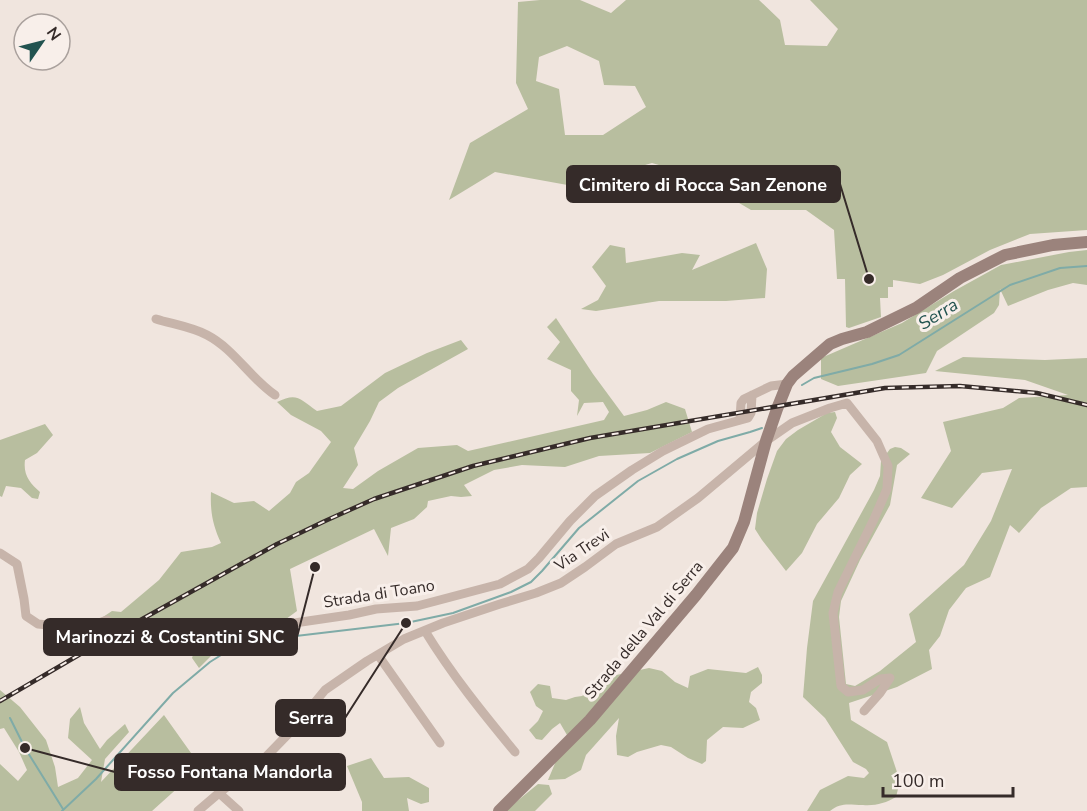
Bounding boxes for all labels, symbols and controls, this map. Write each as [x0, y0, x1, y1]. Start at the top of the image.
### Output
north arrow [12, 12, 72, 72]
text: N [41, 23, 66, 45]
callout: Cimitero di Rocca San Zenone [567, 166, 840, 202]
text: Cimitero di Rocca San Zenone [579, 173, 827, 197]
water label: Serra [913, 292, 963, 336]
street label: Via Trevi [549, 524, 614, 577]
street label: Strada della Val di Serra [580, 556, 708, 704]
street label: Strada di Toano [322, 574, 436, 614]
callout: Marinozzi & Costantini SNC [44, 619, 297, 655]
text: Marinozzi & Costantini SNC [56, 625, 284, 649]
callout: Serra [276, 700, 345, 736]
text: Serra [289, 706, 333, 730]
callout: Fosso Fontana Mandorla [115, 754, 345, 790]
text: Fosso Fontana Mandorla [127, 760, 333, 784]
scale bar [883, 760, 1014, 798]
text: 100 m [892, 769, 944, 793]

